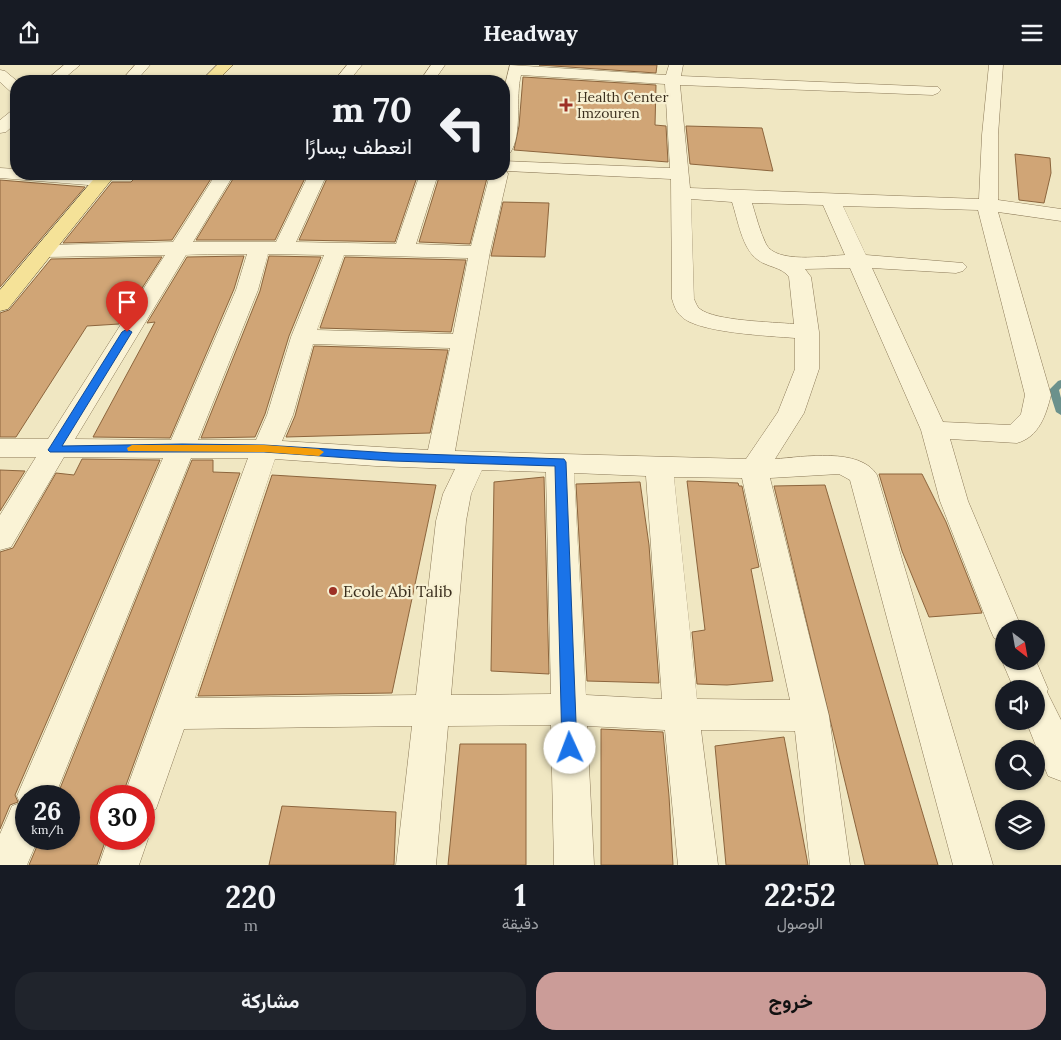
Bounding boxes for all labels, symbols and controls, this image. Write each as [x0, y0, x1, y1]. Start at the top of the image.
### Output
icon: share [15, 19, 43, 47]
text: Headway [483, 19, 578, 47]
icon: menu [1018, 19, 1046, 47]
text: 70 m [332, 87, 412, 132]
place label: Health Center Imzouren [577, 88, 669, 122]
icon: left [430, 95, 495, 160]
marker: Health Center Imzouren [559, 98, 573, 112]
text: انعطف يسارًا [305, 132, 412, 160]
pin [106, 281, 148, 332]
icon: arrive [113, 288, 141, 316]
place label: Ecole Abi Talib [343, 581, 452, 601]
marker: Ecole Abi Talib [327, 585, 339, 597]
north arrow [995, 620, 1045, 670]
map controls [995, 620, 1045, 850]
button: sound [995, 680, 1045, 730]
position arrow [543, 721, 595, 773]
button: search [995, 740, 1045, 790]
speed limit sign: 30 [90, 785, 155, 850]
text: 26 [34, 795, 61, 827]
button: layers [995, 800, 1045, 850]
text: km/h [31, 822, 64, 837]
text: 1 [514, 876, 526, 914]
text: 22:52 [764, 876, 836, 914]
text: 220 [225, 878, 276, 916]
text: دقيقة [502, 913, 539, 933]
text: الوصول [777, 913, 823, 933]
text: m [244, 915, 258, 935]
button: مشاركة [15, 972, 526, 1030]
button: خروج [536, 972, 1046, 1030]

